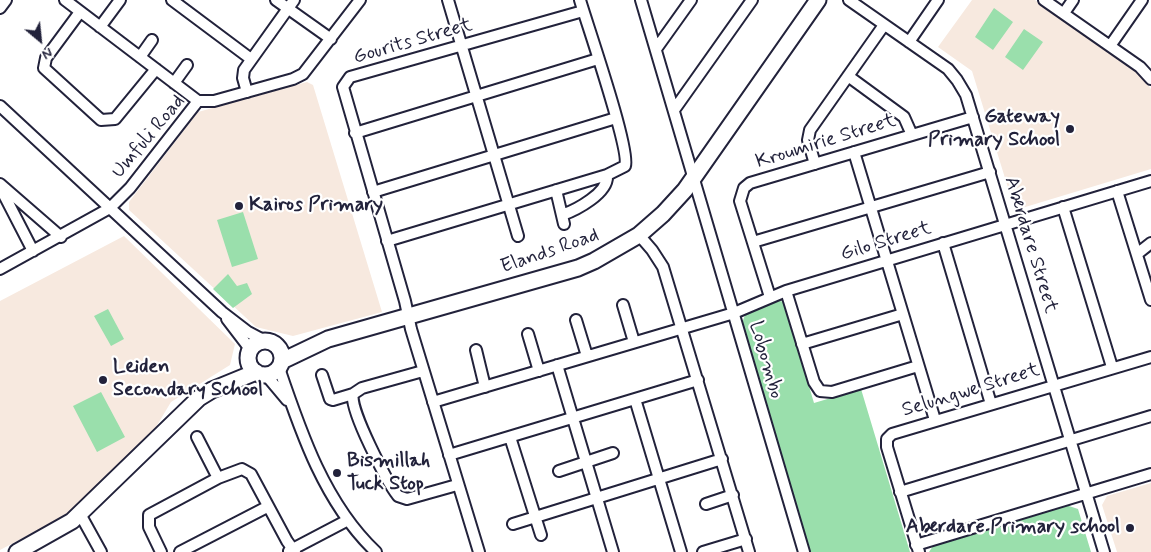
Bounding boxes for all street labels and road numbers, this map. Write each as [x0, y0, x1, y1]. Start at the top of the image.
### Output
street label: Gourits Street [351, 14, 475, 70]
street label: Umfuli Road [107, 90, 191, 184]
street label: Kroumirie Street [753, 109, 899, 175]
street label: Aberdare Street [998, 174, 1062, 316]
street label: Gilo Street [838, 217, 934, 267]
street label: Elands Road [498, 224, 602, 280]
street label: Lobombo [742, 318, 788, 402]
street label: Selungwe Street [899, 359, 1043, 423]

